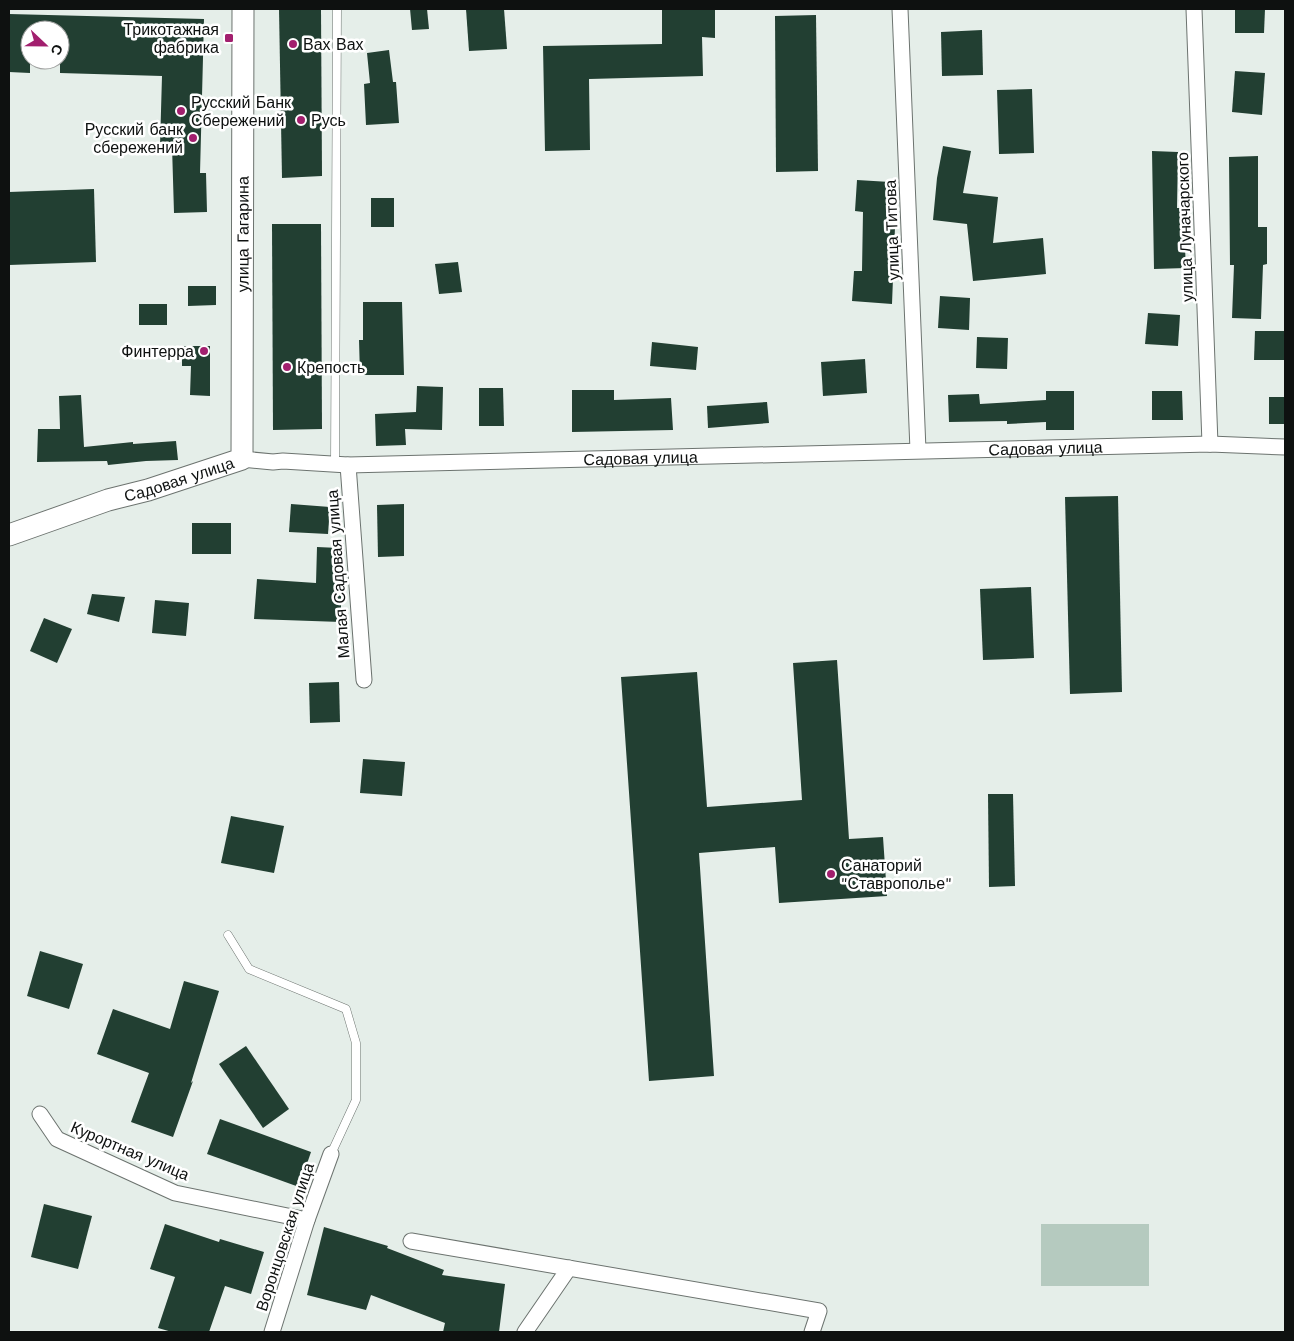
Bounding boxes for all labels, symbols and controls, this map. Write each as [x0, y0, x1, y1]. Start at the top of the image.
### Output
north arrow [20, 20, 70, 70]
place label: Трикотажная фабрика [123, 20, 219, 57]
marker: Трикотажная фабрика [223, 32, 235, 44]
place label: Вах Вах [303, 35, 364, 54]
marker: Вах Вах [287, 38, 299, 50]
text: С [48, 42, 66, 58]
place label: Русский Банк Сбережений [191, 93, 292, 130]
marker: Русский Банк Сбережений [175, 105, 187, 117]
place label: Русь [311, 111, 346, 130]
marker: Русь [295, 114, 307, 126]
place label: Русский банк сбережений [85, 120, 184, 157]
marker: Русский банк сбережений [187, 132, 199, 144]
street label: улица Луначарского [1173, 152, 1197, 302]
street label: улица Гагарина [233, 176, 252, 292]
street label: улица Титова [881, 179, 903, 281]
place label: Финтерра [121, 342, 194, 361]
marker: Финтерра [198, 345, 210, 357]
place label: Крепость [297, 358, 365, 377]
marker: Крепость [281, 361, 293, 373]
street label: Садовая улица [988, 437, 1103, 459]
street label: Садовая улица [583, 447, 698, 469]
street label: Садовая улица [122, 453, 236, 505]
street label: Малая Садовая улица [323, 489, 353, 659]
place label: Санаторий "Ставрополье" [841, 856, 952, 893]
marker: Санаторий "Ставрополье" [825, 868, 837, 880]
street label: Курортная улица [68, 1118, 192, 1185]
street label: Воронцовская улица [252, 1160, 318, 1314]

